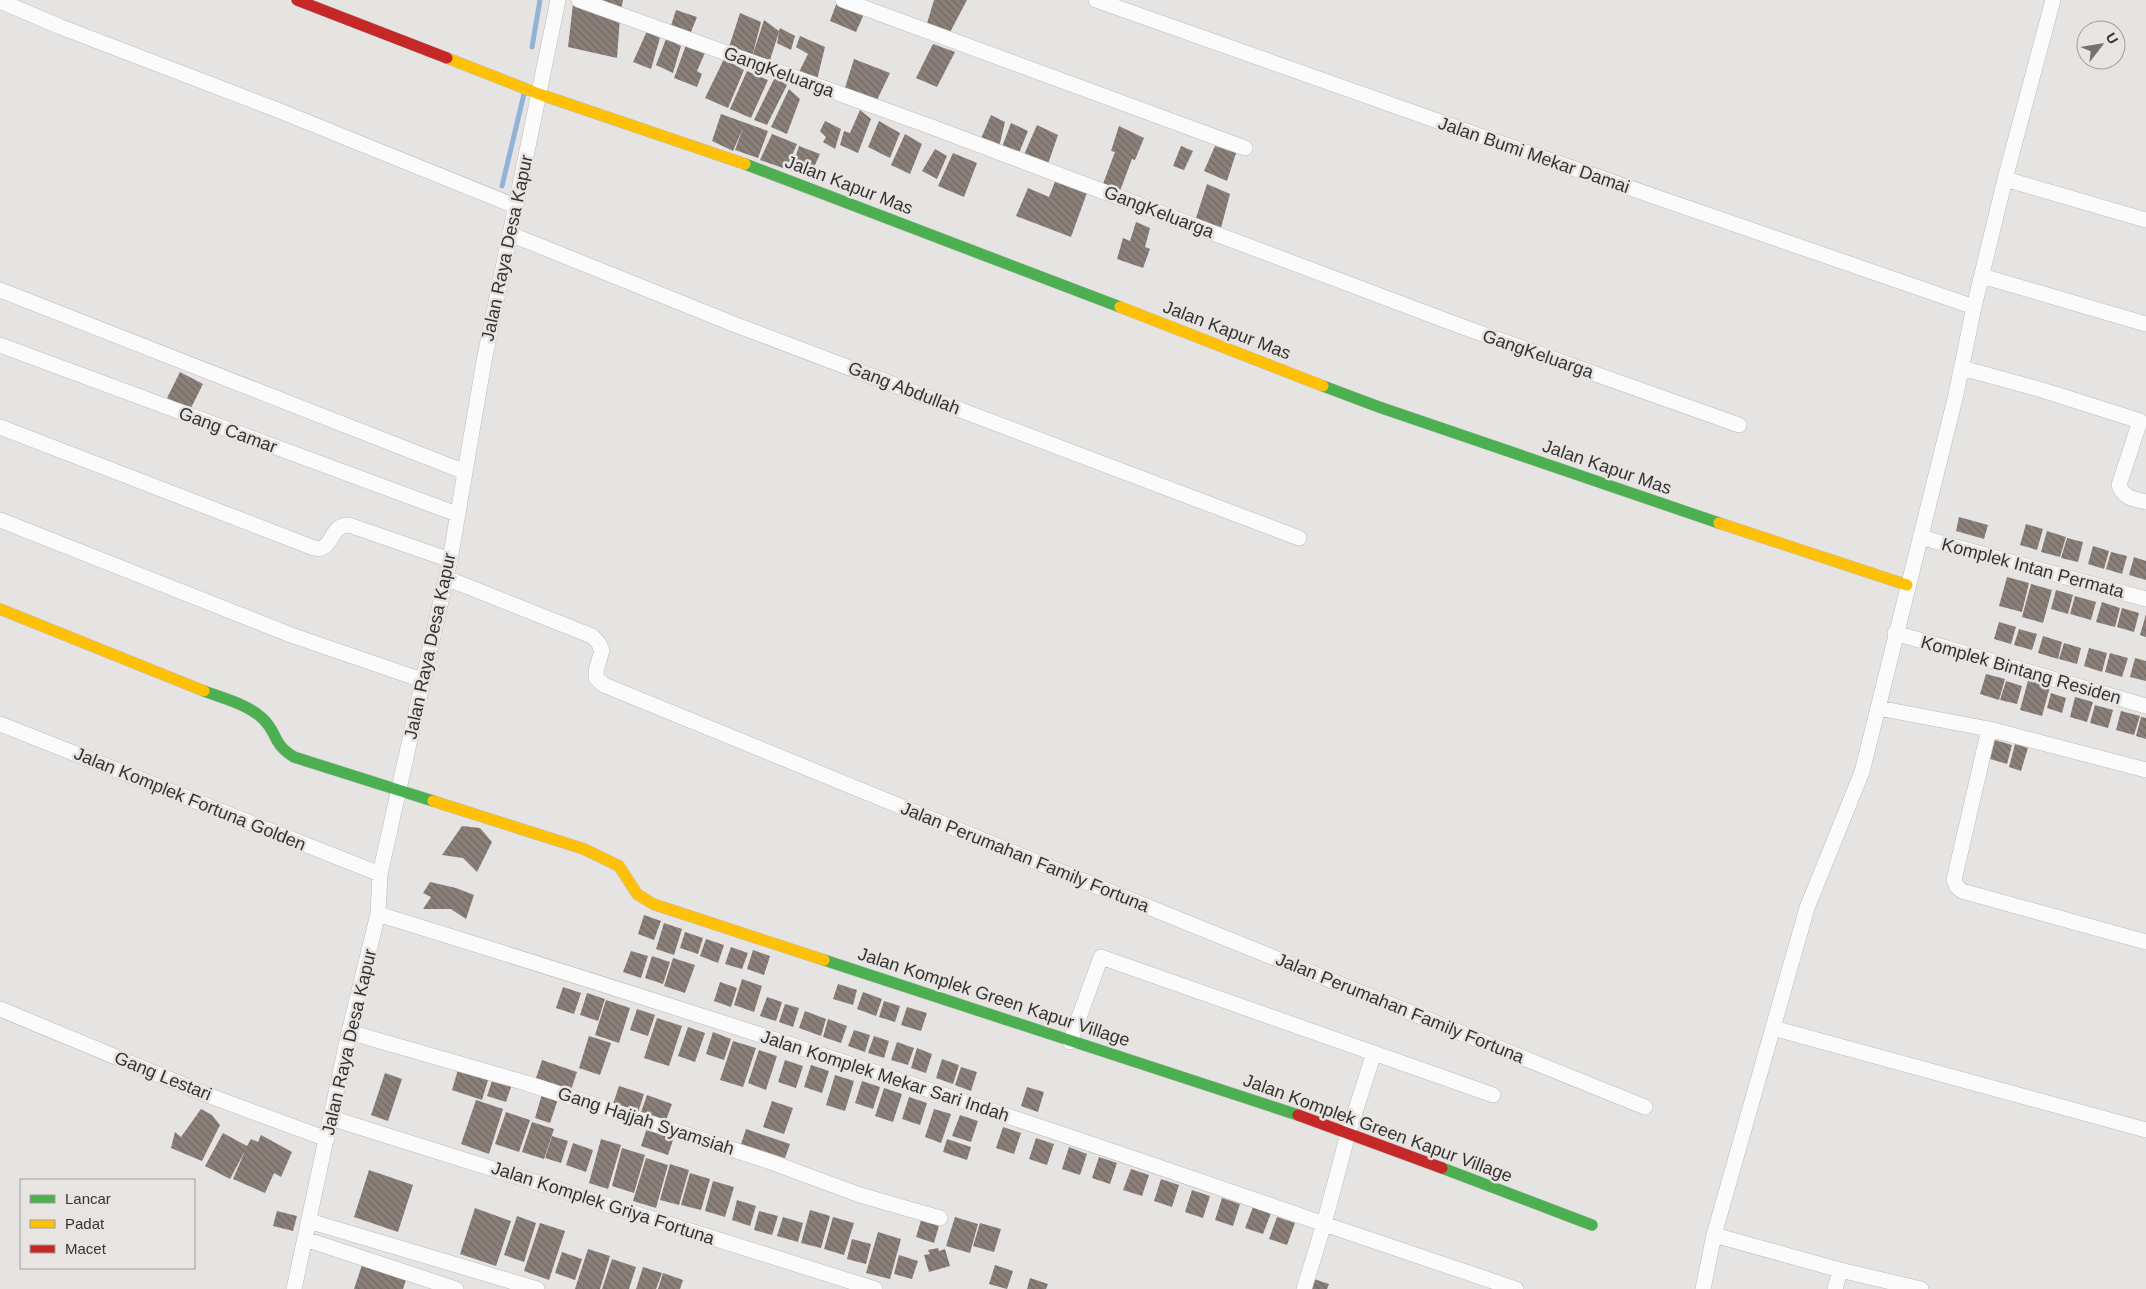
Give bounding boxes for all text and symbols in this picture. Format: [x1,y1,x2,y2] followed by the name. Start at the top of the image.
[2076,20,2126,70] north arrow
[2103,30,2122,47] text: U
[721,43,838,102] street label: GangKeluarga
[1436,113,1632,197] street label: Jalan Bumi Mekar Damai
[782,151,916,219] street label: Jalan Kapur Mas
[477,153,537,343] street label: Jalan Raya Desa Kapur
[1101,182,1218,242] street label: GangKeluarga
[1160,296,1294,364] street label: Jalan Kapur Mas
[1480,326,1597,383] street label: GangKeluarga
[845,358,963,418] street label: Gang Abdullah
[176,403,280,457] street label: Gang Camar
[1540,436,1674,498] street label: Jalan Kapur Mas
[1940,534,2127,602] street label: Komplek Intan Permata
[400,551,460,741] street label: Jalan Raya Desa Kapur
[1919,632,2123,708] street label: Komplek Bintang Residen
[71,743,309,855] street label: Jalan Komplek Fortuna Golden
[898,798,1153,916] street label: Jalan Perumahan Family Fortuna
[855,943,1133,1051] street label: Jalan Komplek Green Kapur Village
[318,947,380,1137] street label: Jalan Raya Desa Kapur
[1273,949,1528,1067] street label: Jalan Perumahan Family Fortuna
[758,1026,1012,1126] street label: Jalan Komplek Mekar Sari Indah
[111,1047,215,1105] street label: Gang Lestari
[1241,1070,1515,1186] street label: Jalan Komplek Green Kapur Village
[555,1083,737,1159] street label: Gang Hajjah Syamsiah
[489,1157,718,1249] street label: Jalan Komplek Griya Fortuna
[20,1179,195,1269] legend
[65,1190,111,1207] text: Lancar
[65,1215,105,1232] text: Padat
[65,1240,107,1257] text: Macet

